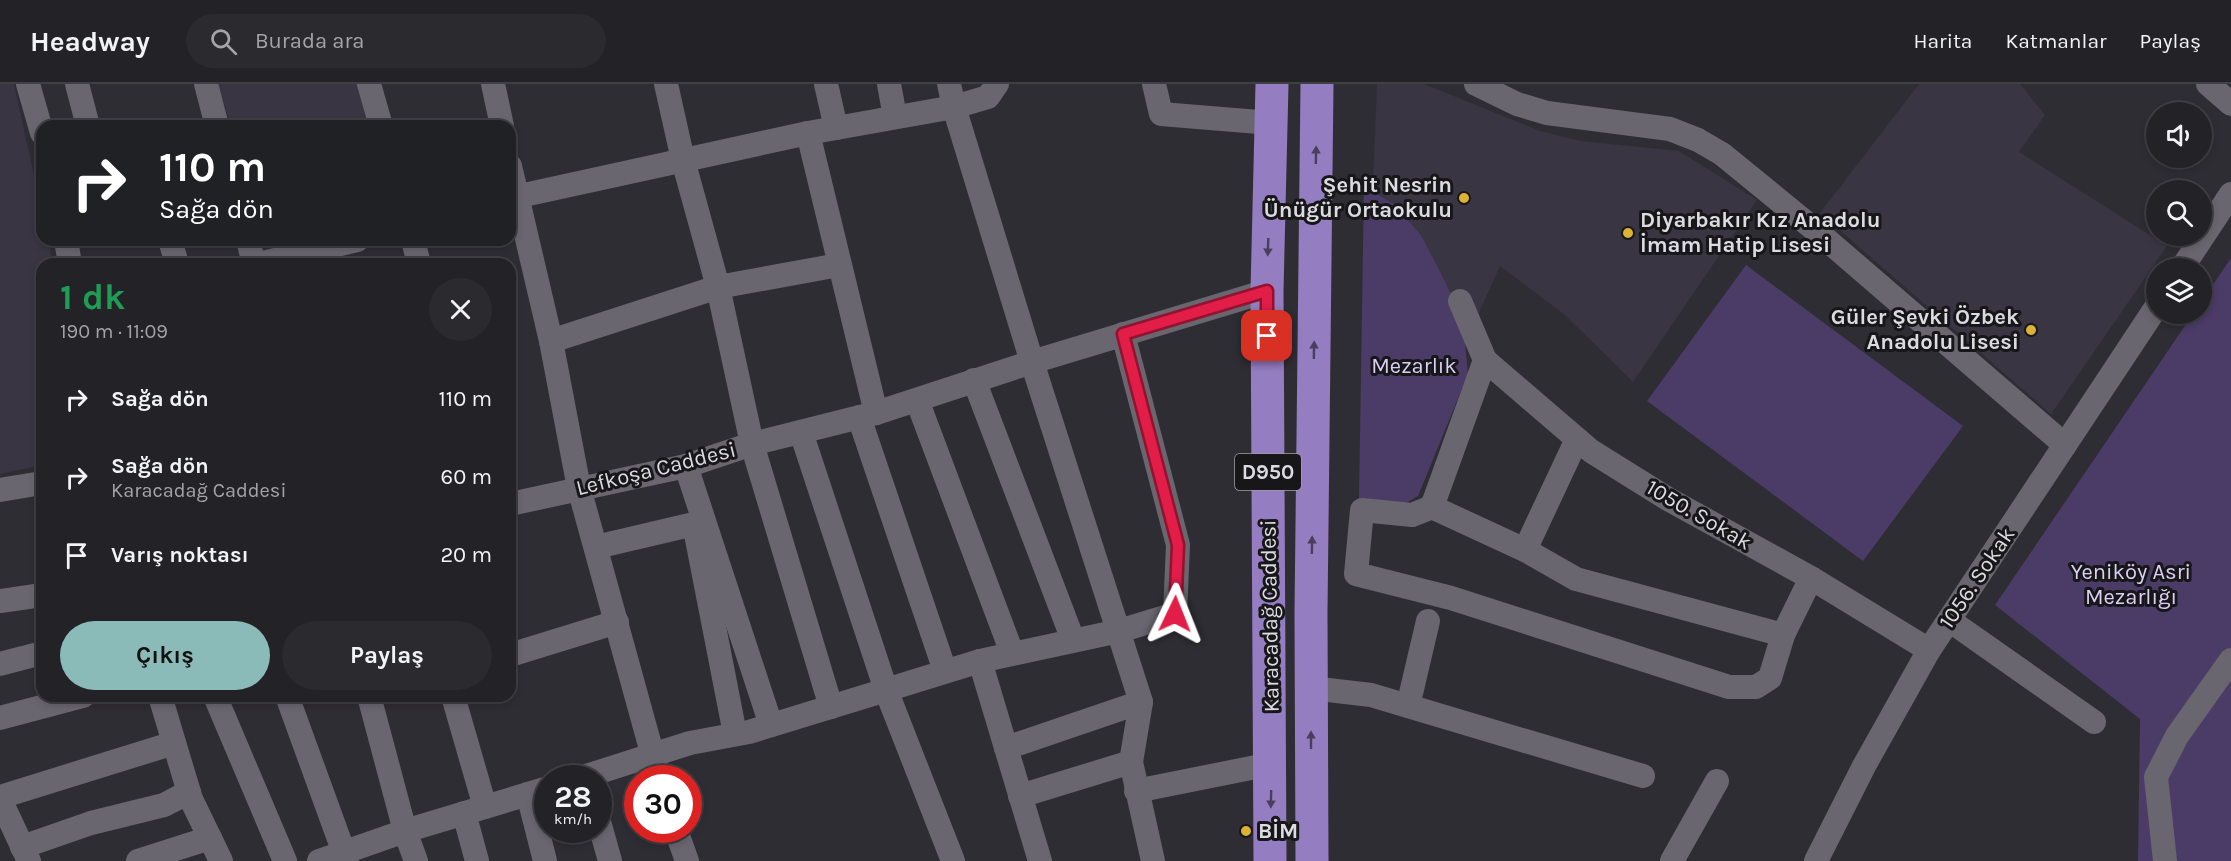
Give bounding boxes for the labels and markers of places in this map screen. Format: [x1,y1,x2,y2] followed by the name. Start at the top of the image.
[1264,172,1452,223] place label: Şehit Nesrin Ünügür Ortaokulu
[1457,191,1471,205] marker: Şehit Nesrin Ünügür Ortaokulu
[1640,207,1881,258] place label: Diyarbakır Kız Anadolu İmam Hatip Lisesi
[1621,226,1635,240] marker: Diyarbakır Kız Anadolu İmam Hatip Lisesi
[1831,304,2019,355] place label: Güler Şevki Özbek Anadolu Lisesi
[1241,310,1292,361] pin
[2024,323,2038,337] marker: Güler Şevki Özbek Anadolu Lisesi
[1258,818,1298,844] place label: BİM
[1239,824,1253,838] marker: BİM

